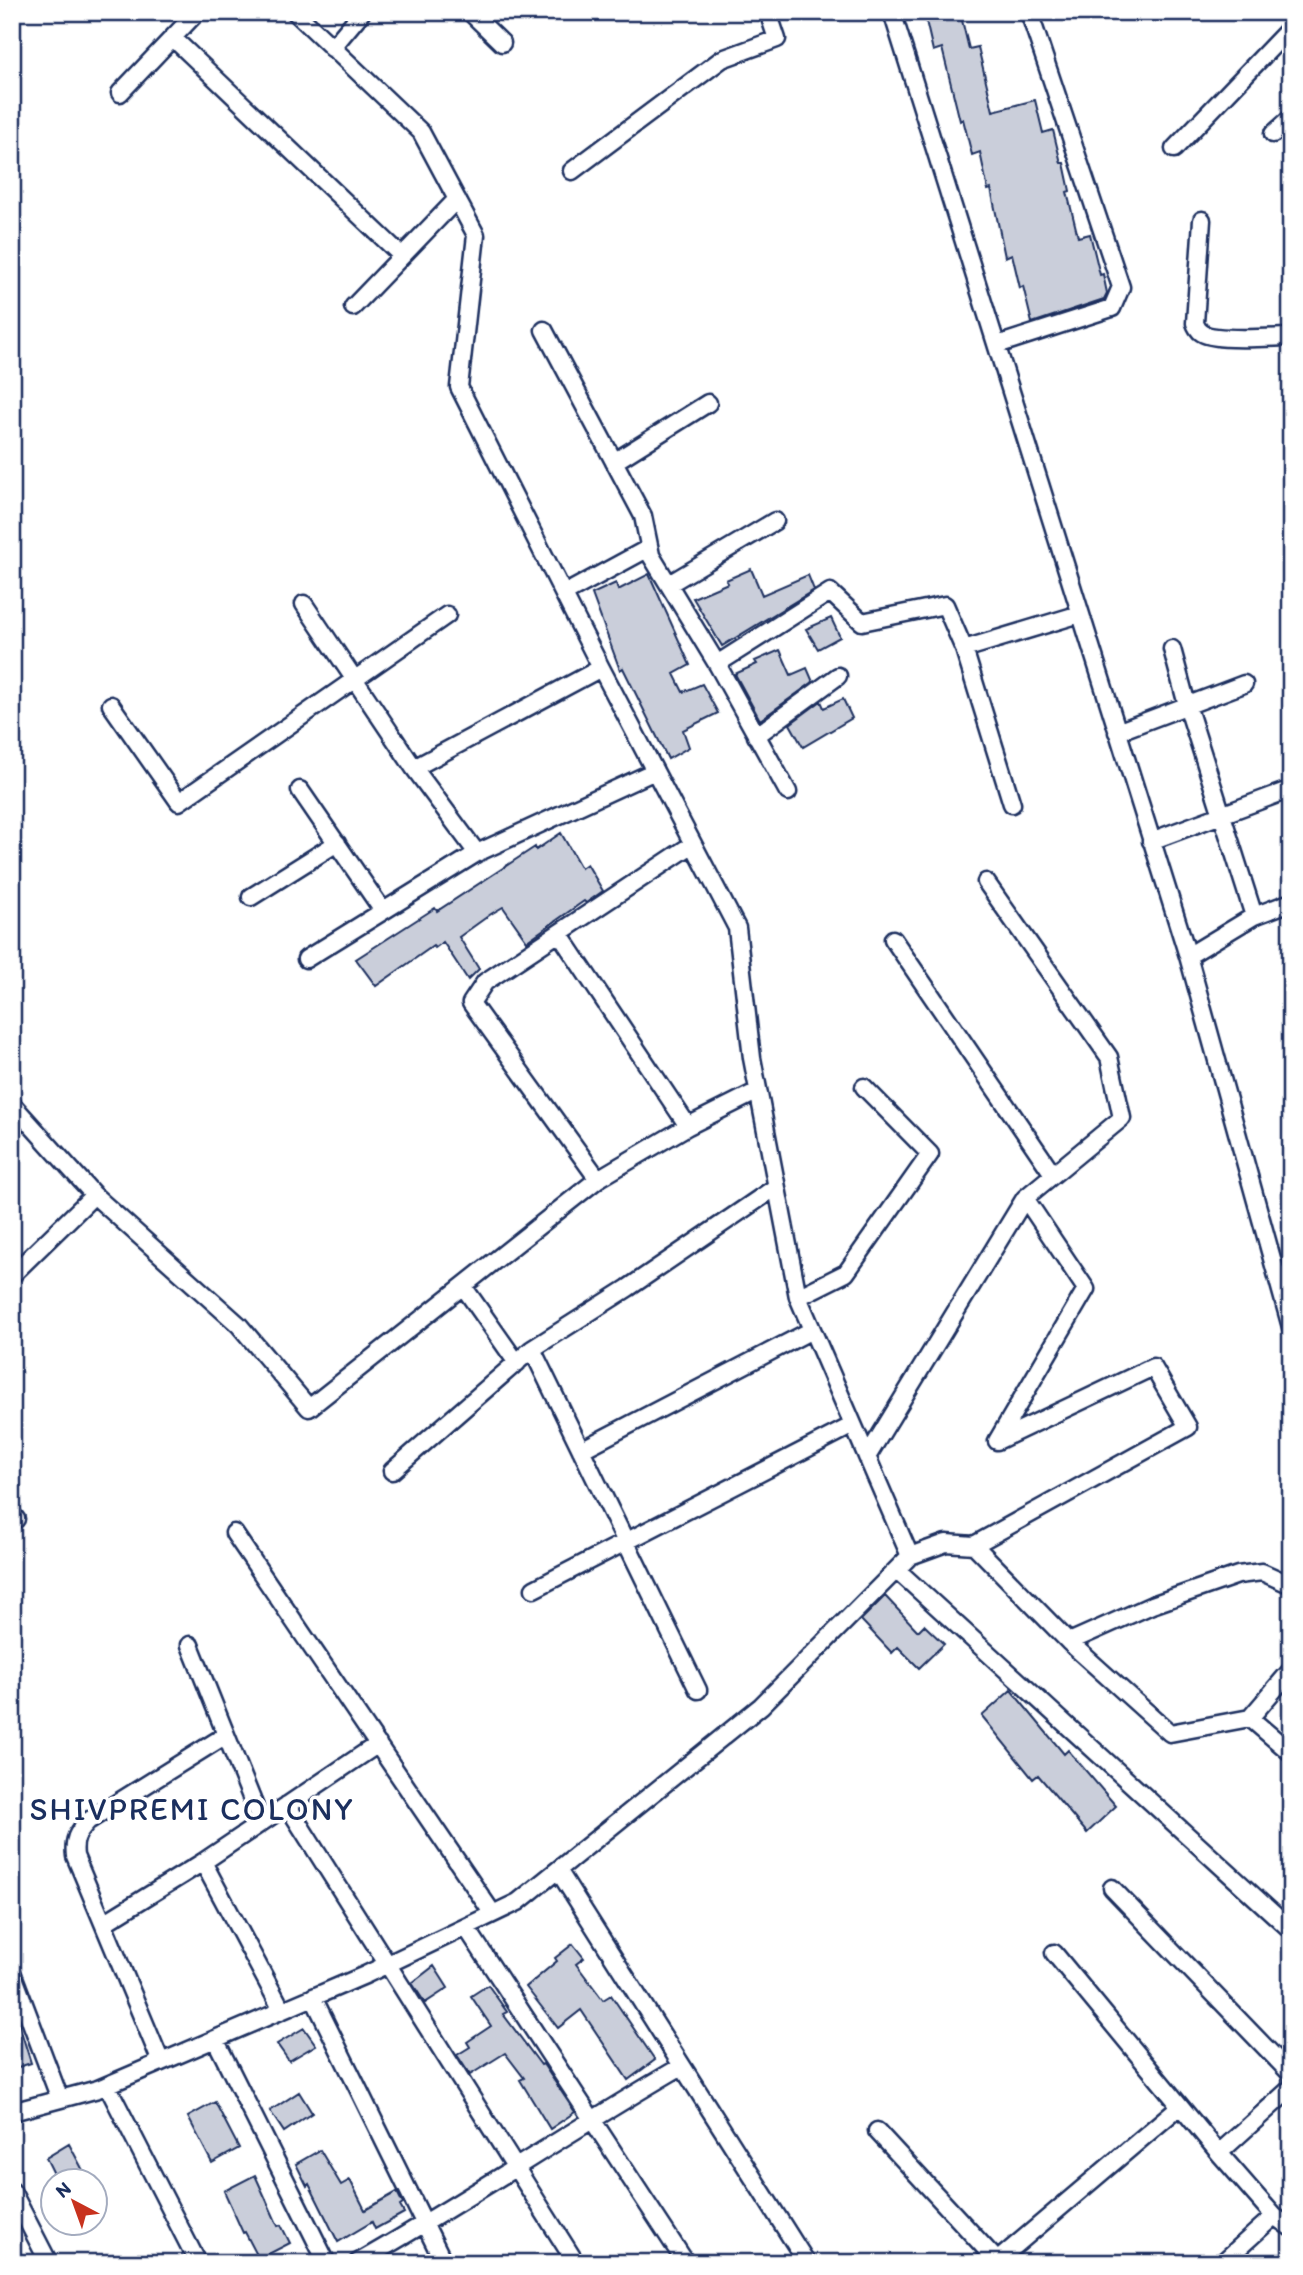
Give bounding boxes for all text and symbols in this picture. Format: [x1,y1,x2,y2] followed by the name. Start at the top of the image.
[30,1790,354,1828] district label: SHIVPREMI COLONY
[38,2166,108,2236] north arrow
[51,2177,76,2202] text: N

